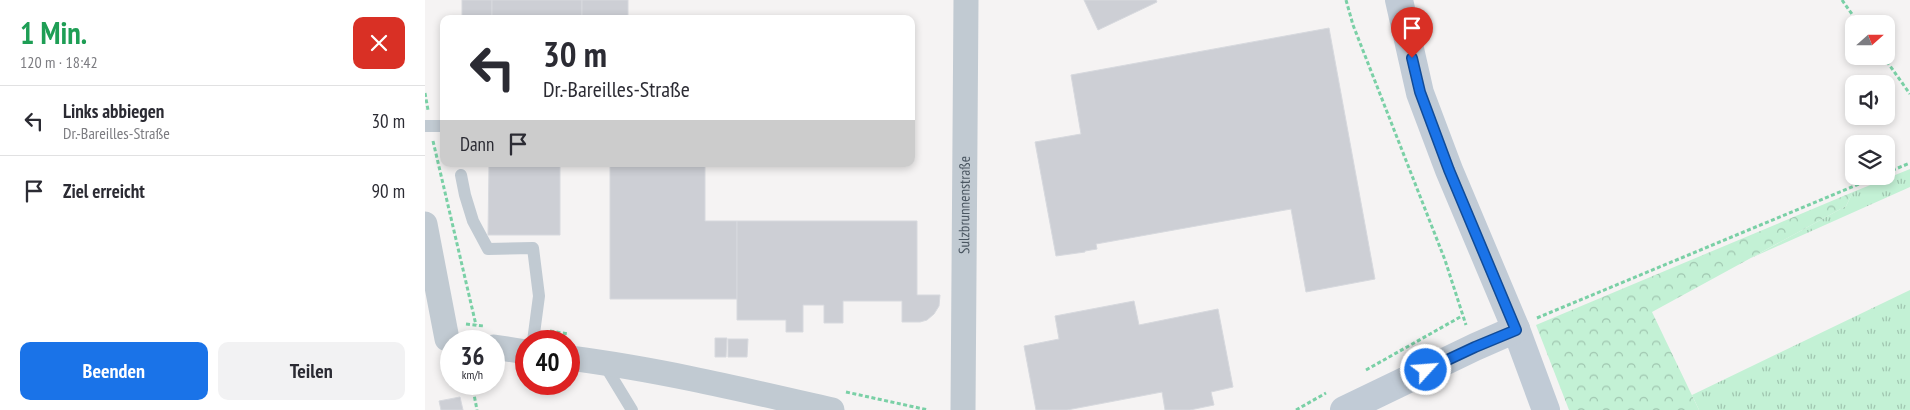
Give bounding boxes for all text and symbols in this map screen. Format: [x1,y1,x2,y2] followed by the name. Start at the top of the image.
[1391,7,1433,58] pin
[20,13,87,52] text: 1 Min.
[1398,14,1426,42] icon: arrive
[1845,15,1895,65] north arrow
[1845,15,1895,185] map controls
[353,17,405,69] button: close
[543,31,607,77] text: 30 m
[460,35,525,100] icon: left
[20,52,98,72] text: 120 m · 18:42
[543,75,690,103] text: Dr.-Bareilles-Straße
[1845,75,1895,125] button: sound
[63,99,164,123] text: Links abbiegen
[20,107,48,135] icon: left
[372,109,405,133] text: 30 m
[63,123,170,143] text: Dr.-Bareilles-Straße
[504,130,532,158] icon: arrive
[460,132,494,156] text: Dann
[1845,135,1895,185] button: layers
[954,156,974,254] street label: Sulzbrunnenstraße
[20,177,48,205] icon: arrive
[63,179,145,203] text: Ziel erreicht
[372,179,405,203] text: 90 m
[515,330,580,395] speed limit sign: 40
[461,340,484,372] text: 36
[20,342,208,400] button: Beenden
[218,342,405,400] button: Teilen
[1399,343,1451,395] position arrow
[462,367,483,382] text: km/h

